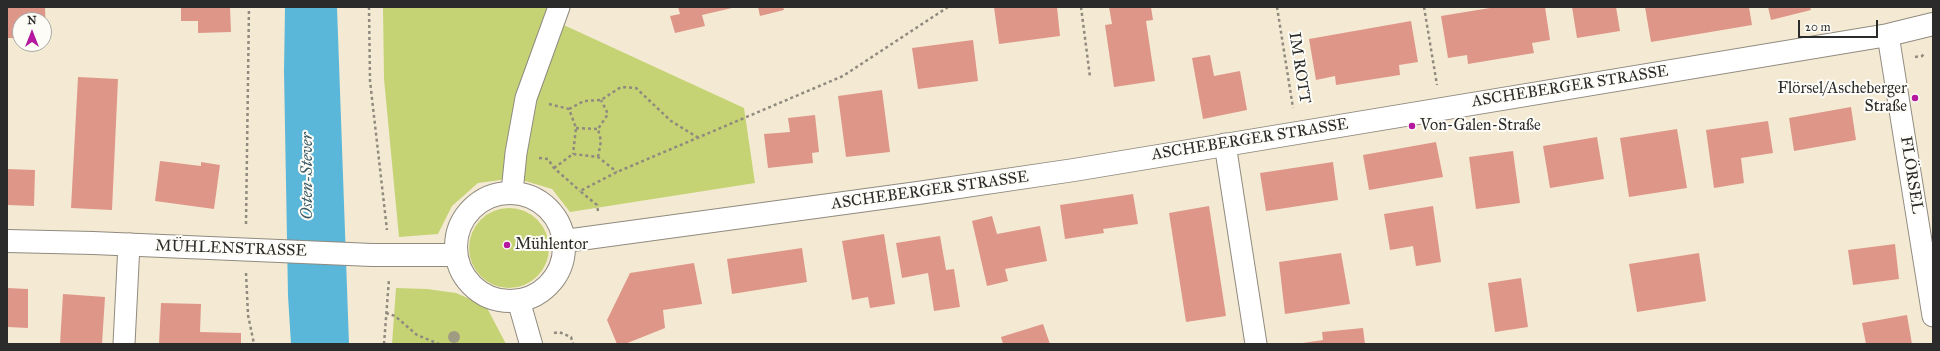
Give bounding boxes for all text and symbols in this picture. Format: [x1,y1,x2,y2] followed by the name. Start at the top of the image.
[12,12,52,52] north arrow
[1800,12,1880,38] scale bar
[27,14,37,27] text: N
[1805,20,1831,34] text: 20 m
[1284,31,1314,105] street label: IM ROTT
[1470,62,1670,112] street label: ASCHEBERGER STRASSE
[1778,79,1907,117] place label: Flörsel/Ascheberger Straße
[1910,93,1920,103] marker: Flörsel/Ascheberger Straße
[1150,115,1350,165] street label: ASCHEBERGER STRASSE
[1420,116,1541,136] place label: Von-Galen-Straße
[1407,121,1417,131] marker: Von-Galen-Straße
[298,133,318,219] water label: Osten-Stever
[1895,135,1927,215] street label: FLÖRSEL
[830,168,1030,214] street label: ASCHEBERGER STRASSE
[515,235,588,255] place label: Mühlentor
[155,237,307,261] street label: MÜHLENSTRASSE
[502,240,512,250] marker: Mühlentor

